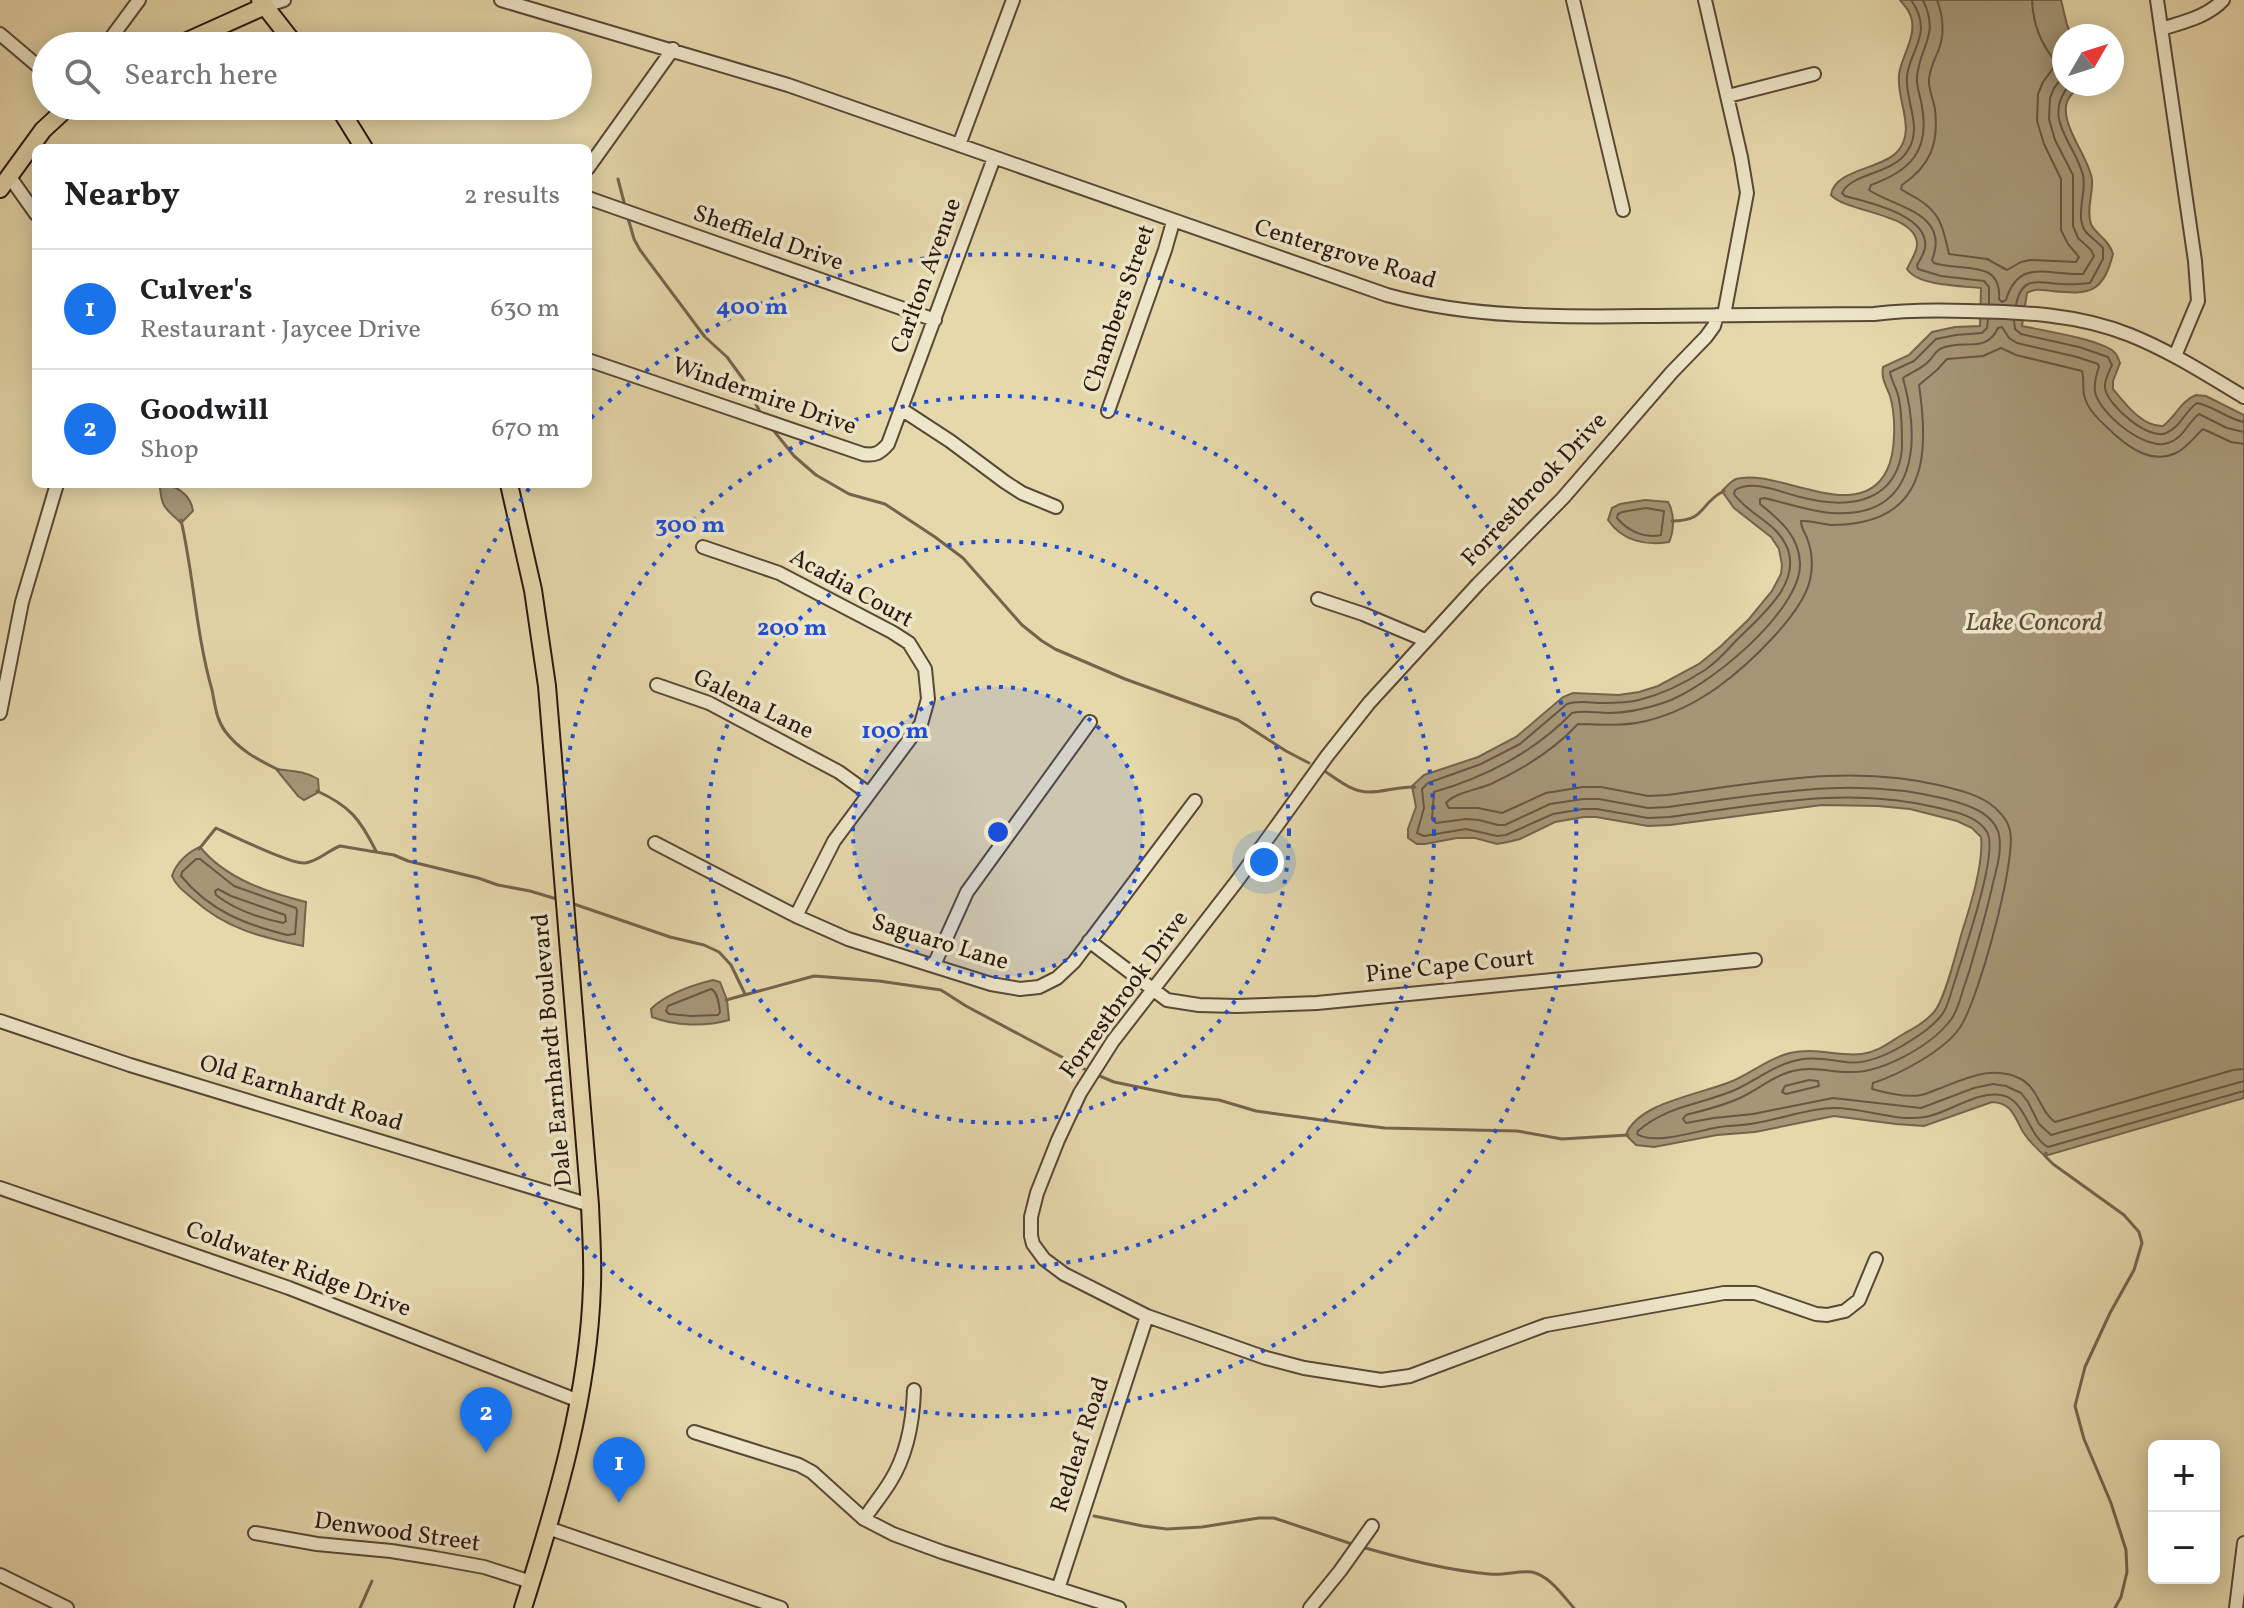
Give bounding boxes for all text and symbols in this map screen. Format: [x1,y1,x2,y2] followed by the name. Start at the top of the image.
[2052,24,2124,96] north arrow
[32,32,592,120] search box
[60,54,104,98] icon: search
[124,55,278,97] text: Search here
[64,173,180,220] text: Nearby
[464,178,560,214] text: 2 results
[883,193,971,359] street label: Carlton Avenue
[688,197,848,281] street label: Sheffield Drive
[1250,211,1440,299] street label: Centergrove Road
[1075,220,1165,398] street label: Chambers Street
[140,270,253,312] text: Culver's
[85,291,95,327] text: 1
[491,291,560,327] text: 630 m
[716,291,788,325] text: 400 m
[140,312,421,348] text: Restaurant · Jaycee Drive
[667,349,861,445] street label: Windermire Drive
[140,390,269,432] text: Goodwill
[1454,405,1616,575] street label: Forrestbrook Drive
[83,411,97,447] text: 2
[491,411,560,447] text: 670 m
[140,432,199,468] text: Shop
[655,509,725,543] text: 300 m
[783,541,919,637] street label: Acadia Court
[1965,605,2103,641] water label: Lake Concord
[757,612,827,646] text: 200 m
[687,661,819,749] street label: Galena Lane
[861,715,929,749] text: 100 m
[984,818,1012,846] centre of rings
[1244,842,1284,882] your location
[1052,904,1198,1086] street label: Forrestbrook Drive
[867,906,1013,980] street label: Saguaro Lane
[524,912,582,1188] street label: Dale Earnhardt Boulevard
[1364,941,1536,993] street label: Pine Cape Court
[195,1047,407,1141] street label: Old Earnhardt Road
[180,1213,416,1327] street label: Coldwater Ridge Drive
[1043,1373,1119,1517] street label: Redleaf Road
[460,1387,512,1453] pin: 2
[593,1437,645,1503] pin: 1
[2148,1440,2220,1584] map controls
[2148,1440,2220,1512] button: +
[312,1505,482,1561] street label: Denwood Street
[2148,1512,2220,1584] button: −

